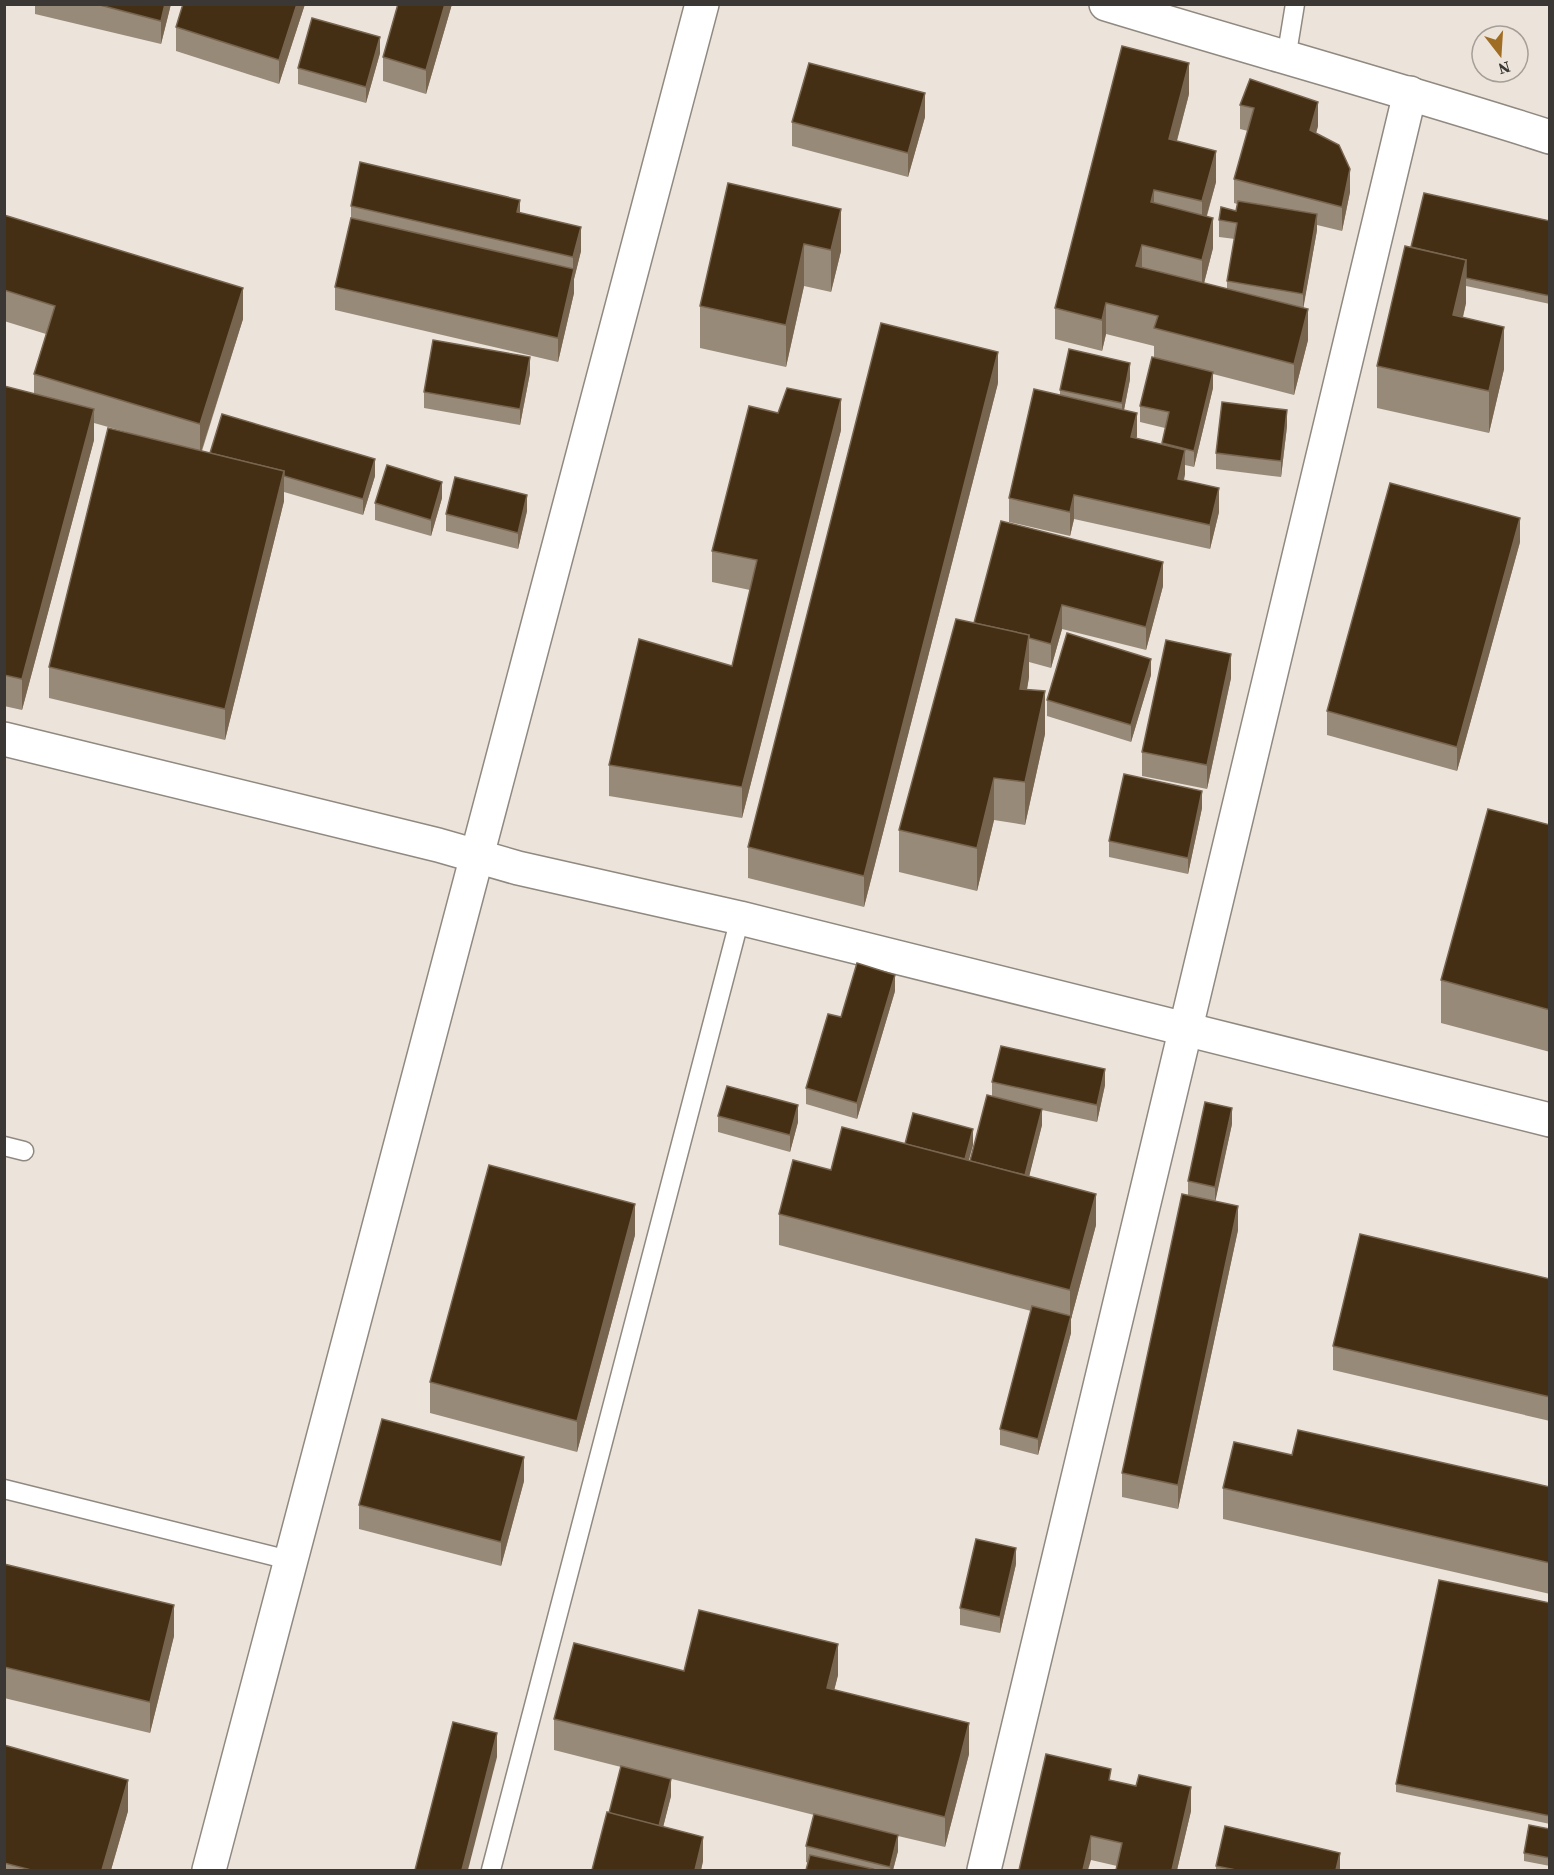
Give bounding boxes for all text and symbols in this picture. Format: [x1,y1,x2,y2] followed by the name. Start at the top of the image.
[1470,24,1530,84] north arrow
[1495,56,1513,81] text: N

